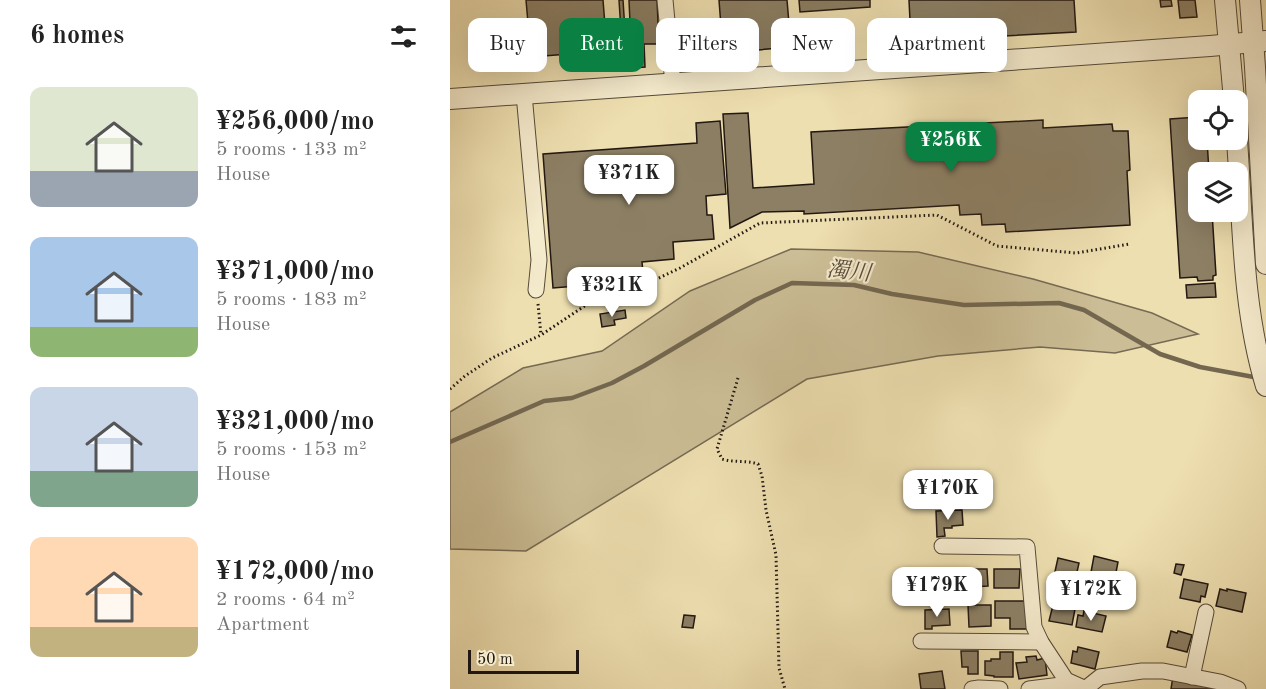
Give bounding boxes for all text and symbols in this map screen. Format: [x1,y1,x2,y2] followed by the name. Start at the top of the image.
[468,18,547,72] chip: Buy
[559,18,644,72] chip: Rent
[656,18,759,72] chip: Filters
[771,18,855,72] chip: New
[867,18,1007,72] chip: Apartment
[387,20,420,53] icon: filters
[30,23,124,49] text: 6 homes
[1188,90,1248,222] map controls
[1188,90,1248,150] button: locate
[216,109,374,135] text: ¥256,000/mo
[78,111,150,183] icon: home
[909,122,993,173] pin: ¥256K
[920,131,982,151] text: ¥256K
[216,140,366,160] text: 5 rooms · 133 m²
[587,155,671,206] pin: ¥371K
[1188,162,1248,222] button: layers
[598,164,660,184] text: ¥371K
[216,165,270,185] text: House
[826,257,874,285] water label: 濁川
[216,259,374,285] text: ¥371,000/mo
[78,261,150,333] icon: home
[570,267,654,318] pin: ¥321K
[581,276,643,296] text: ¥321K
[216,290,366,310] text: 5 rooms · 183 m²
[216,315,270,335] text: House
[216,409,374,435] text: ¥321,000/mo
[78,411,150,483] icon: home
[216,440,366,460] text: 5 rooms · 153 m²
[216,465,270,485] text: House
[906,470,990,521] pin: ¥170K
[917,479,979,499] text: ¥170K
[216,559,374,585] text: ¥172,000/mo
[78,561,150,633] icon: home
[895,567,979,618] pin: ¥179K
[1049,571,1133,622] pin: ¥172K
[906,576,968,596] text: ¥179K
[1060,580,1122,600] text: ¥172K
[216,590,355,610] text: 2 rooms · 64 m²
[216,615,310,635] text: Apartment
[468,647,579,674] scale bar
[477,652,513,668] text: 50 m

